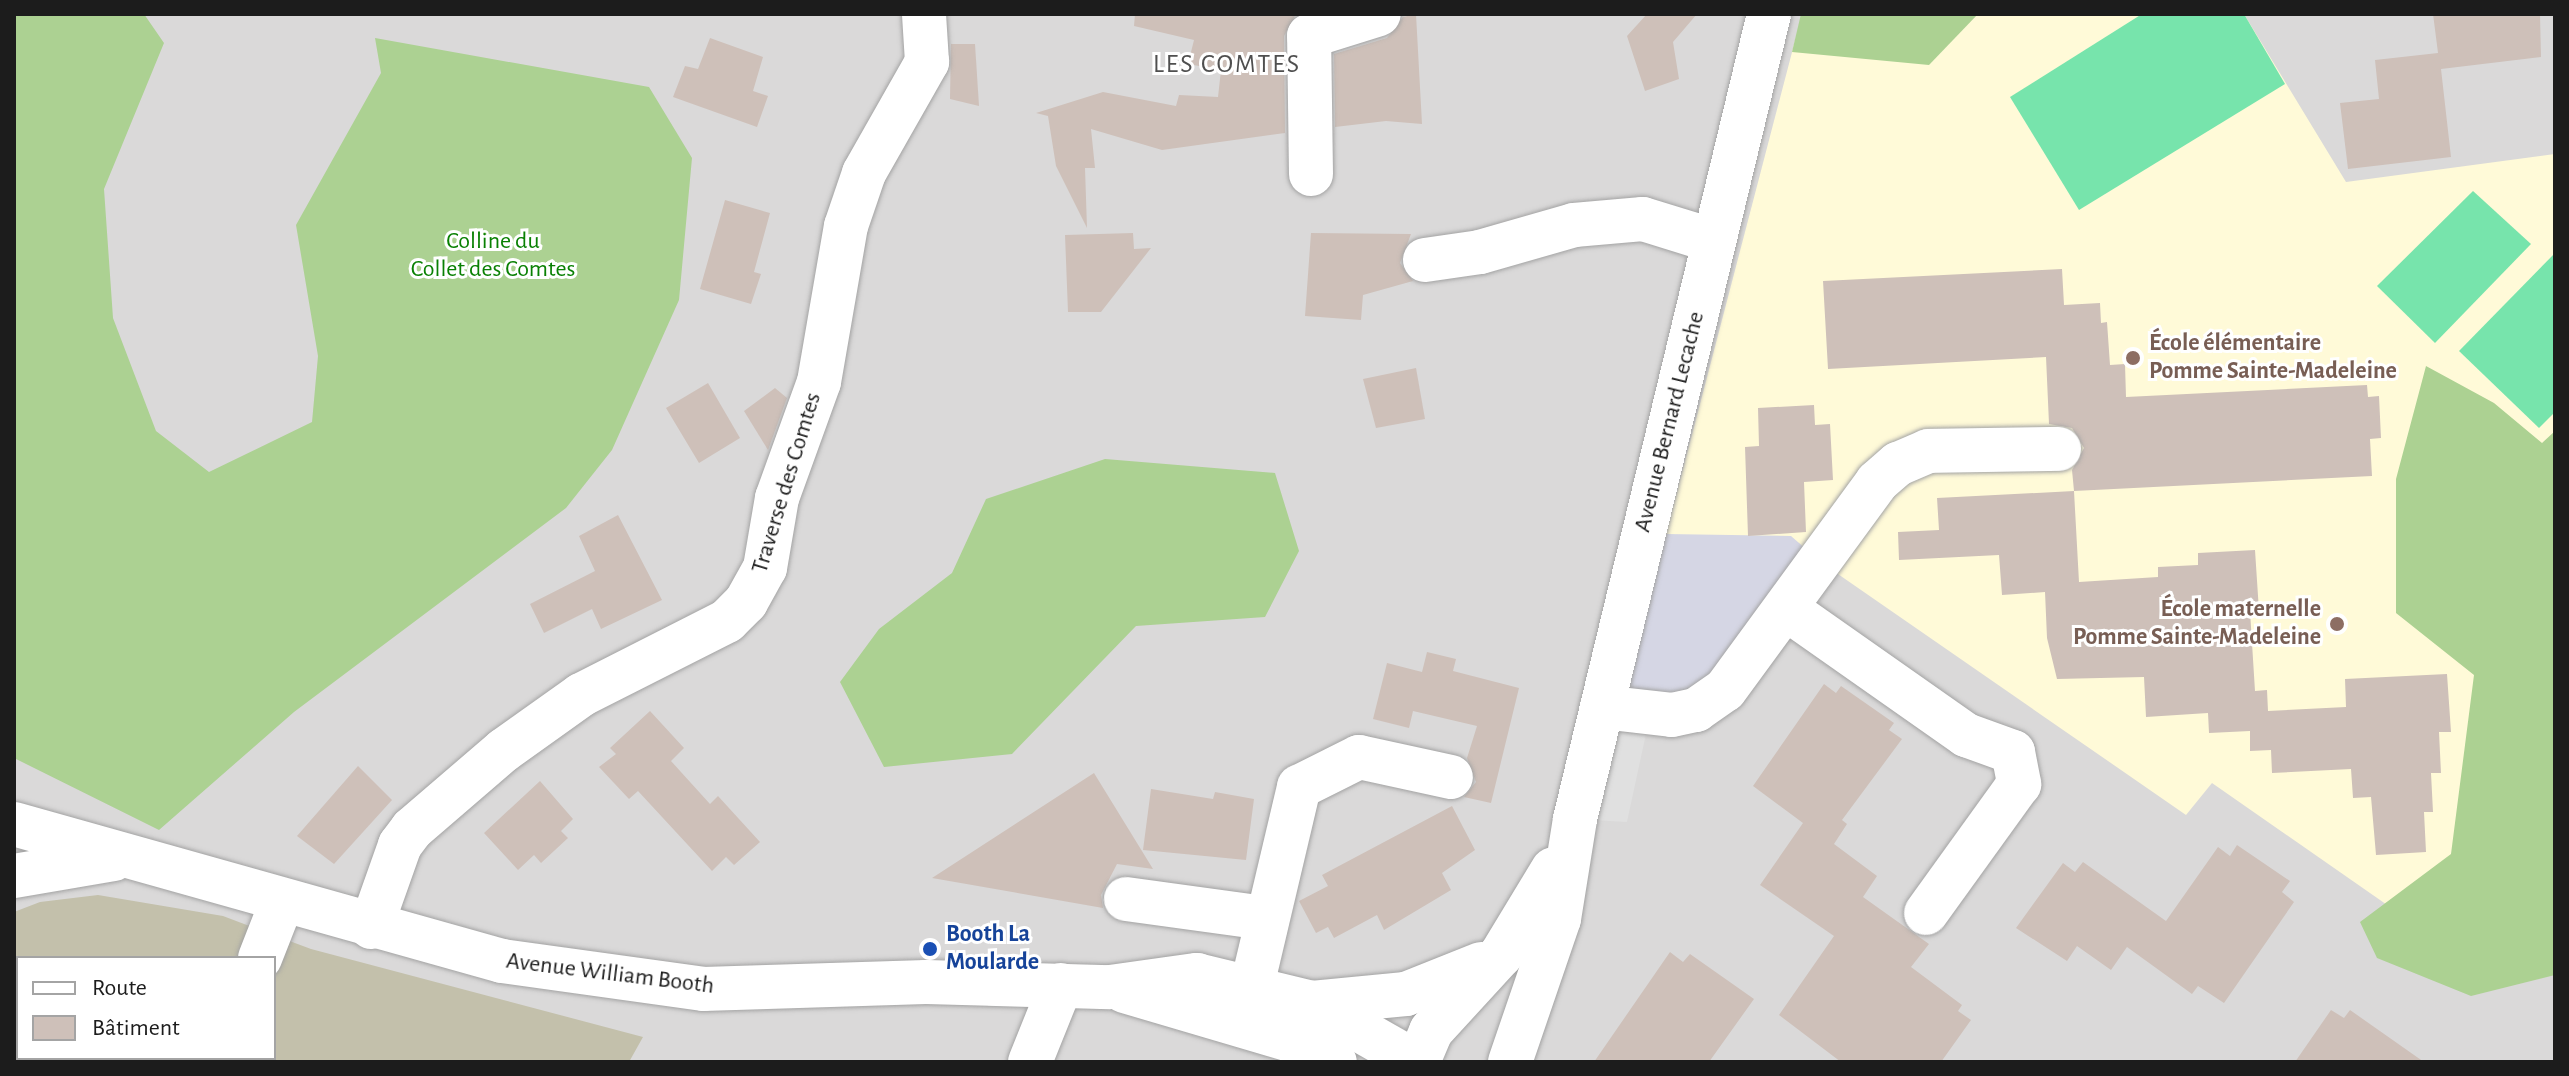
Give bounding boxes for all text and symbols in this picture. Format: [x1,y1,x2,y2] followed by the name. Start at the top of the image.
[1153,49,1301,81] district label: LES COMTES
[411,228,575,284] park label: Colline du Collet des Comtes
[1629,309,1711,535] street label: Avenue Bernard Lecache
[2149,330,2397,386] place label: École élémentaire Pomme Sainte-Madeleine
[2124,349,2142,367] marker: École élémentaire Pomme Sainte-Madeleine
[746,389,828,577] street label: Traverse des Comtes
[2073,596,2321,652] place label: École maternelle Pomme Sainte-Madeleine
[2328,615,2346,633] marker: École maternelle Pomme Sainte-Madeleine
[946,921,1039,977] place label: Booth La Moularde
[921,940,939,958] marker: Booth La Moularde
[504,947,716,1001] street label: Avenue William Booth
[16,956,276,1060] legend
[92,976,147,1000] text: Route
[92,1016,180,1040] text: Bâtiment

